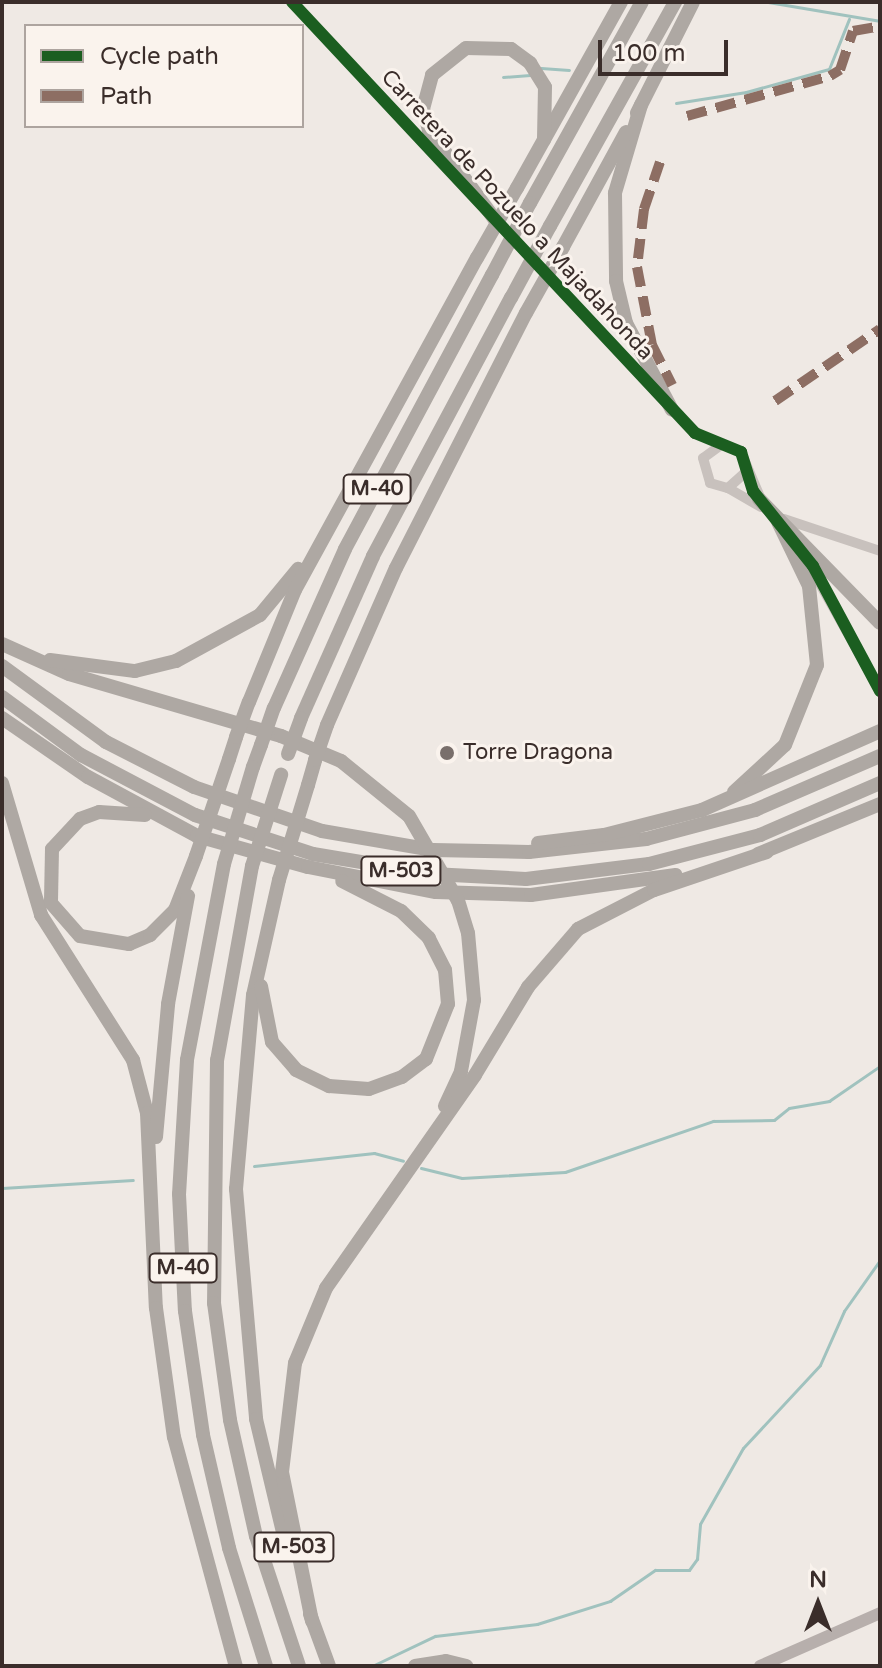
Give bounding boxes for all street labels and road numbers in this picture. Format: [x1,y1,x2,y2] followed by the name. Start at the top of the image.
[375,64,659,366] street label: Carretera de Pozuelo a Majadahonda
[341,473,413,505] road number: M-40
[359,855,443,887] road number: M-503
[147,1252,219,1284] road number: M-40
[252,1531,336,1563] road number: M-503

